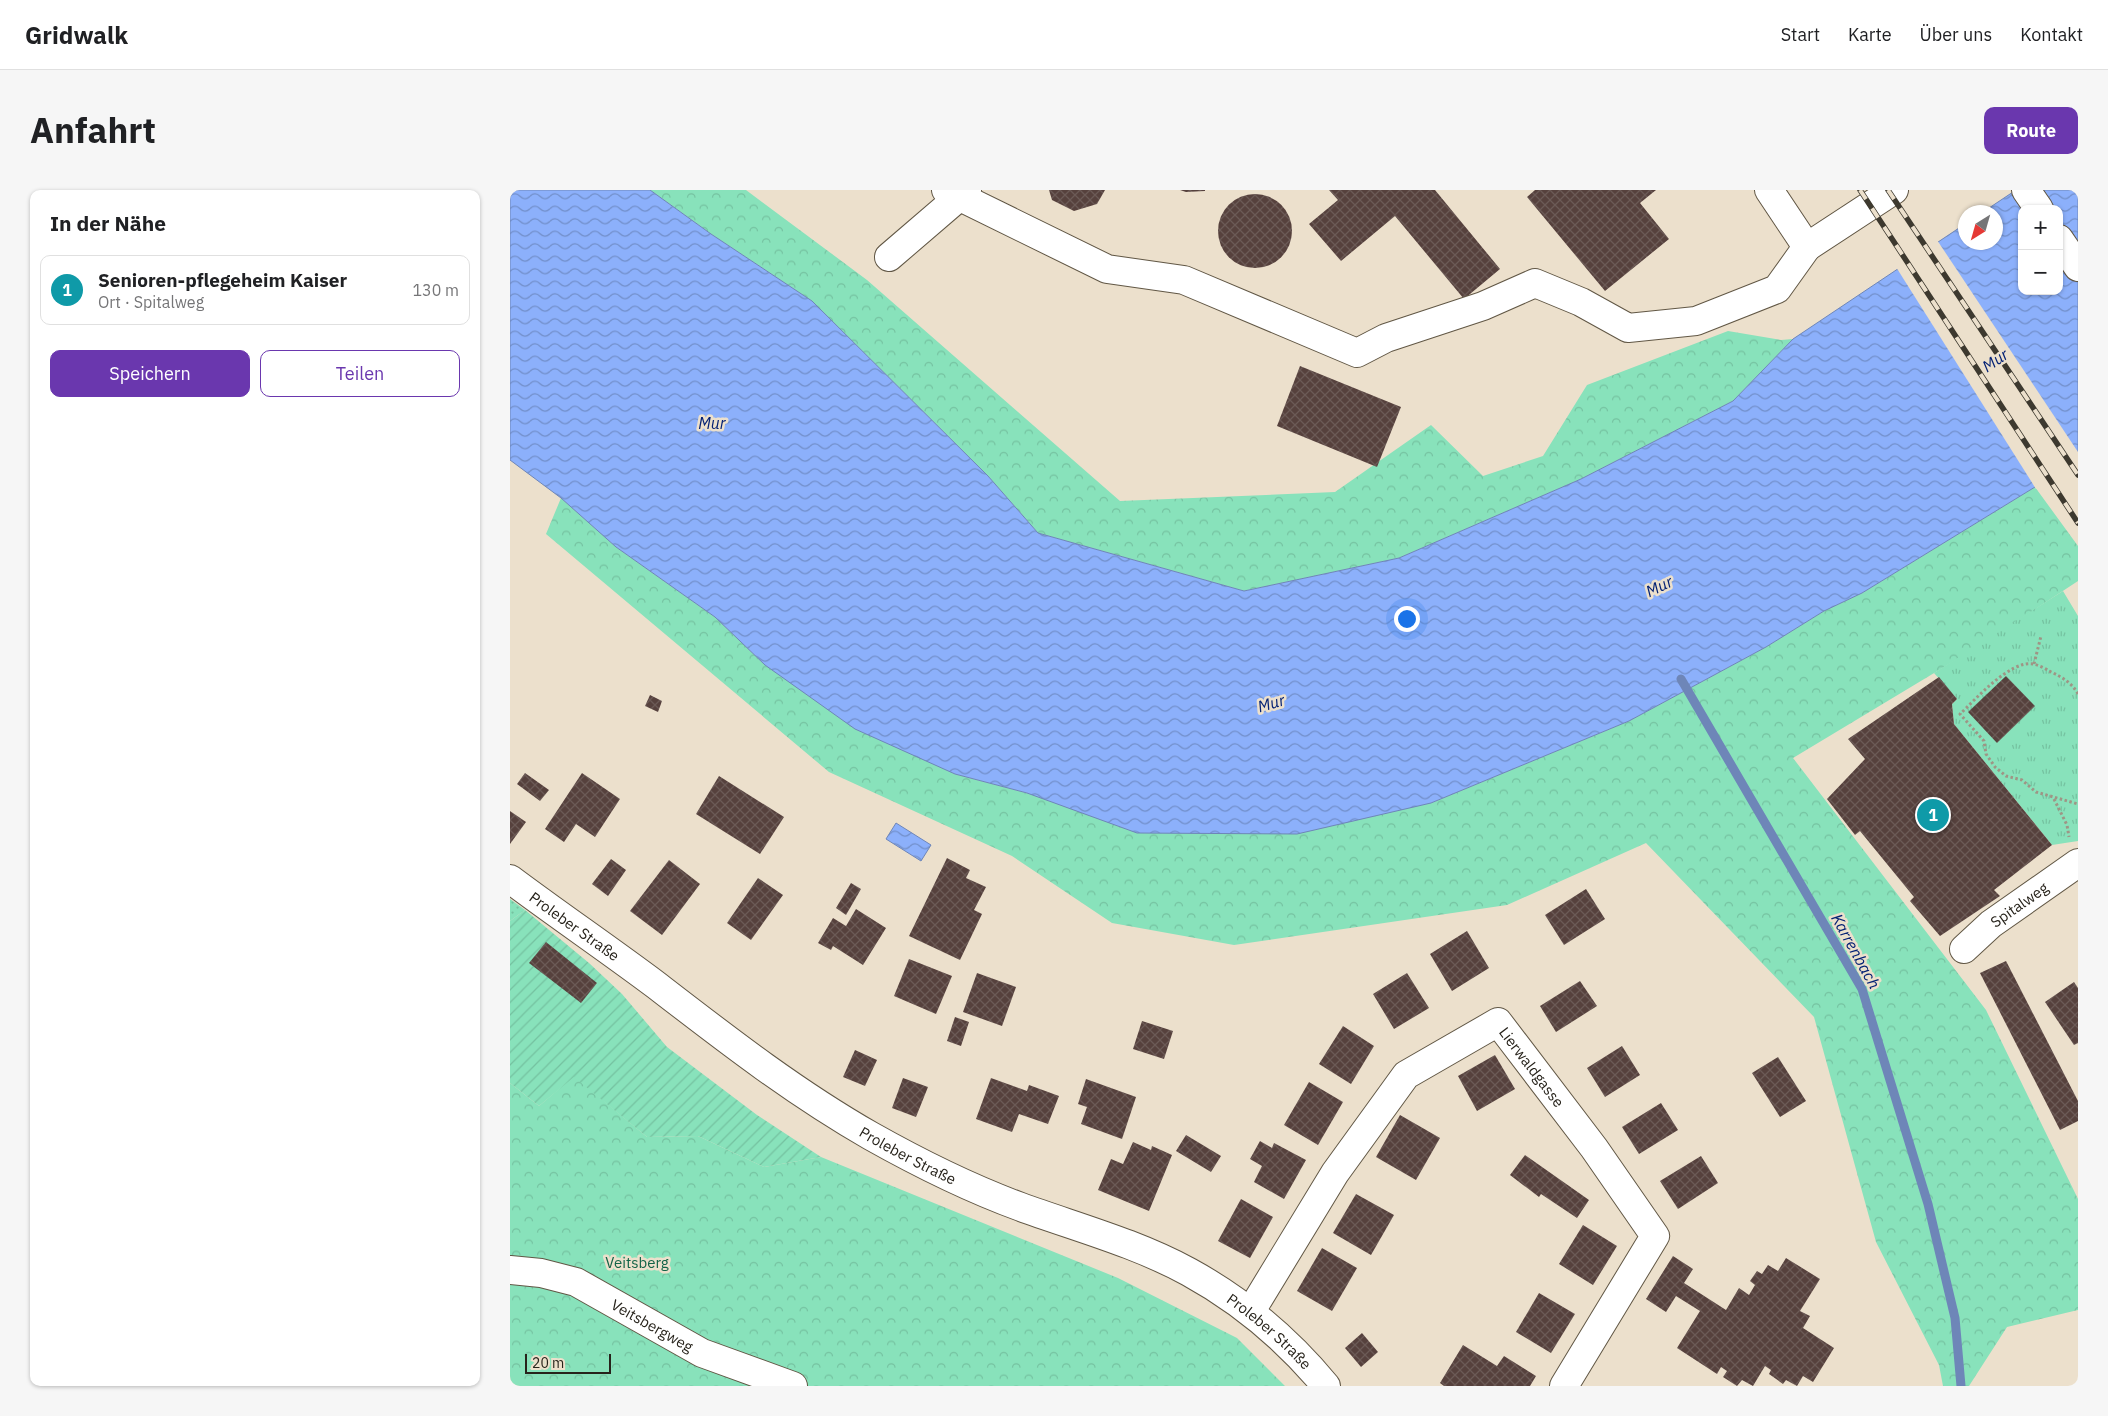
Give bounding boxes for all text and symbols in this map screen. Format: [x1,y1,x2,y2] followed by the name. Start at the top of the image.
[25,19,128,51] text: Gridwalk
[1781,23,1820,46] text: Start
[1848,23,1892,46] text: Karte
[1920,23,1992,46] text: Über uns
[2020,23,2083,46] text: Kontakt
[30,107,156,153] text: Anfahrt
[1984,107,2078,154] button: Route
[1958,205,2003,250] north arrow
[2018,205,2063,295] map controls
[2018,205,2063,250] button: +
[50,209,166,237] text: In der Nähe
[2018,250,2063,295] button: −
[98,268,347,292] text: Senioren-pflegeheim Kaiser
[62,280,72,300] text: 1
[412,280,459,300] text: 130 m
[98,292,204,312] text: Ort · Spitalweg
[1978,343,2013,376] water label: Mur
[50,350,250,397] button: Speichern
[260,350,460,397] button: Teilen
[698,413,727,433] water label: Mur
[1642,571,1677,601] water label: Mur
[1394,606,1420,632] your location
[1255,689,1288,716] water label: Mur
[1917,796,1949,834] pin: 1
[1986,878,2052,931] street label: Spitalweg
[526,887,624,965] street label: Proleber Straße
[1827,910,1885,992] water label: Karrenbach
[1495,1023,1569,1111] street label: Lierwaldgasse
[856,1122,959,1188] street label: Proleber Straße
[605,1253,669,1272] park label: Veitsberg
[1224,1289,1316,1373] street label: Proleber Straße
[608,1294,697,1356] street label: Veitsbergweg
[525,1351,611,1374] scale bar
[532,1354,564,1372] text: 20 m

